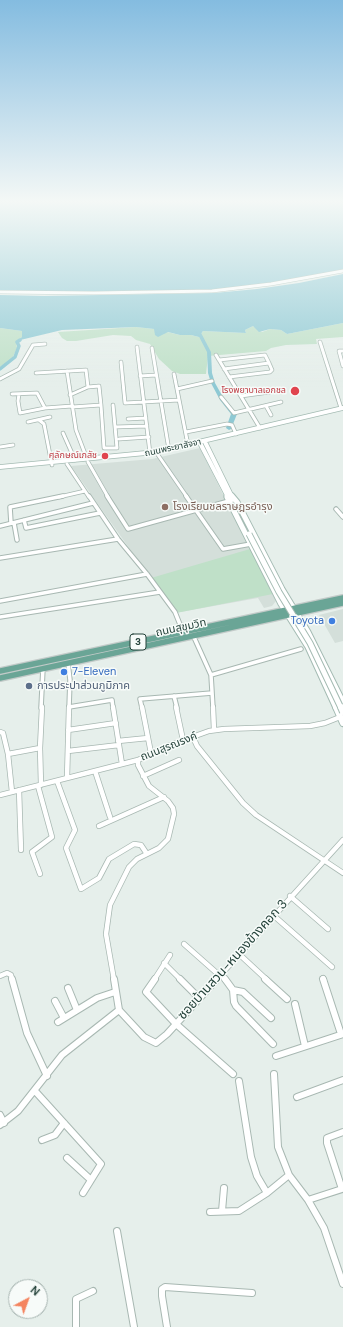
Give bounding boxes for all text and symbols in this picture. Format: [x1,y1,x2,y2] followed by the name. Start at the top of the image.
[289,385,301,397] marker: โรงพยาบาลเอกชล
[221,386,286,396] place label: โรงพยาบาลเอกชล
[144,437,202,459] street label: ถนนพระยาสัจจา
[49,451,97,461] place label: ศุลักษณ์เภสัช
[100,451,110,461] marker: ศุลักษณ์เภสัช
[173,500,273,514] place label: โรงเรียนชลราษฎรอำรุง
[160,502,170,512] marker: โรงเรียนชลราษฎรอำรุง
[291,614,324,628] place label: Toyota
[155,616,207,640] street label: ถนนสุขุมวิท
[327,616,337,626] marker: Toyota
[130,634,146,650] road number: 3
[72,665,116,679] place label: 7-Eleven
[59,667,69,677] marker: 7-Eleven
[37,679,130,693] place label: การประปาส่วนภูมิภาค
[24,681,34,691] marker: การประปาส่วนภูมิภาค
[139,730,199,764] street label: ถนนสุรณรงค์
[175,897,291,1023] street label: ซอยบ้านสวน-หนองข้างคอก 3
[8,1279,48,1319] north arrow
[28,1283,43,1299] text: N

